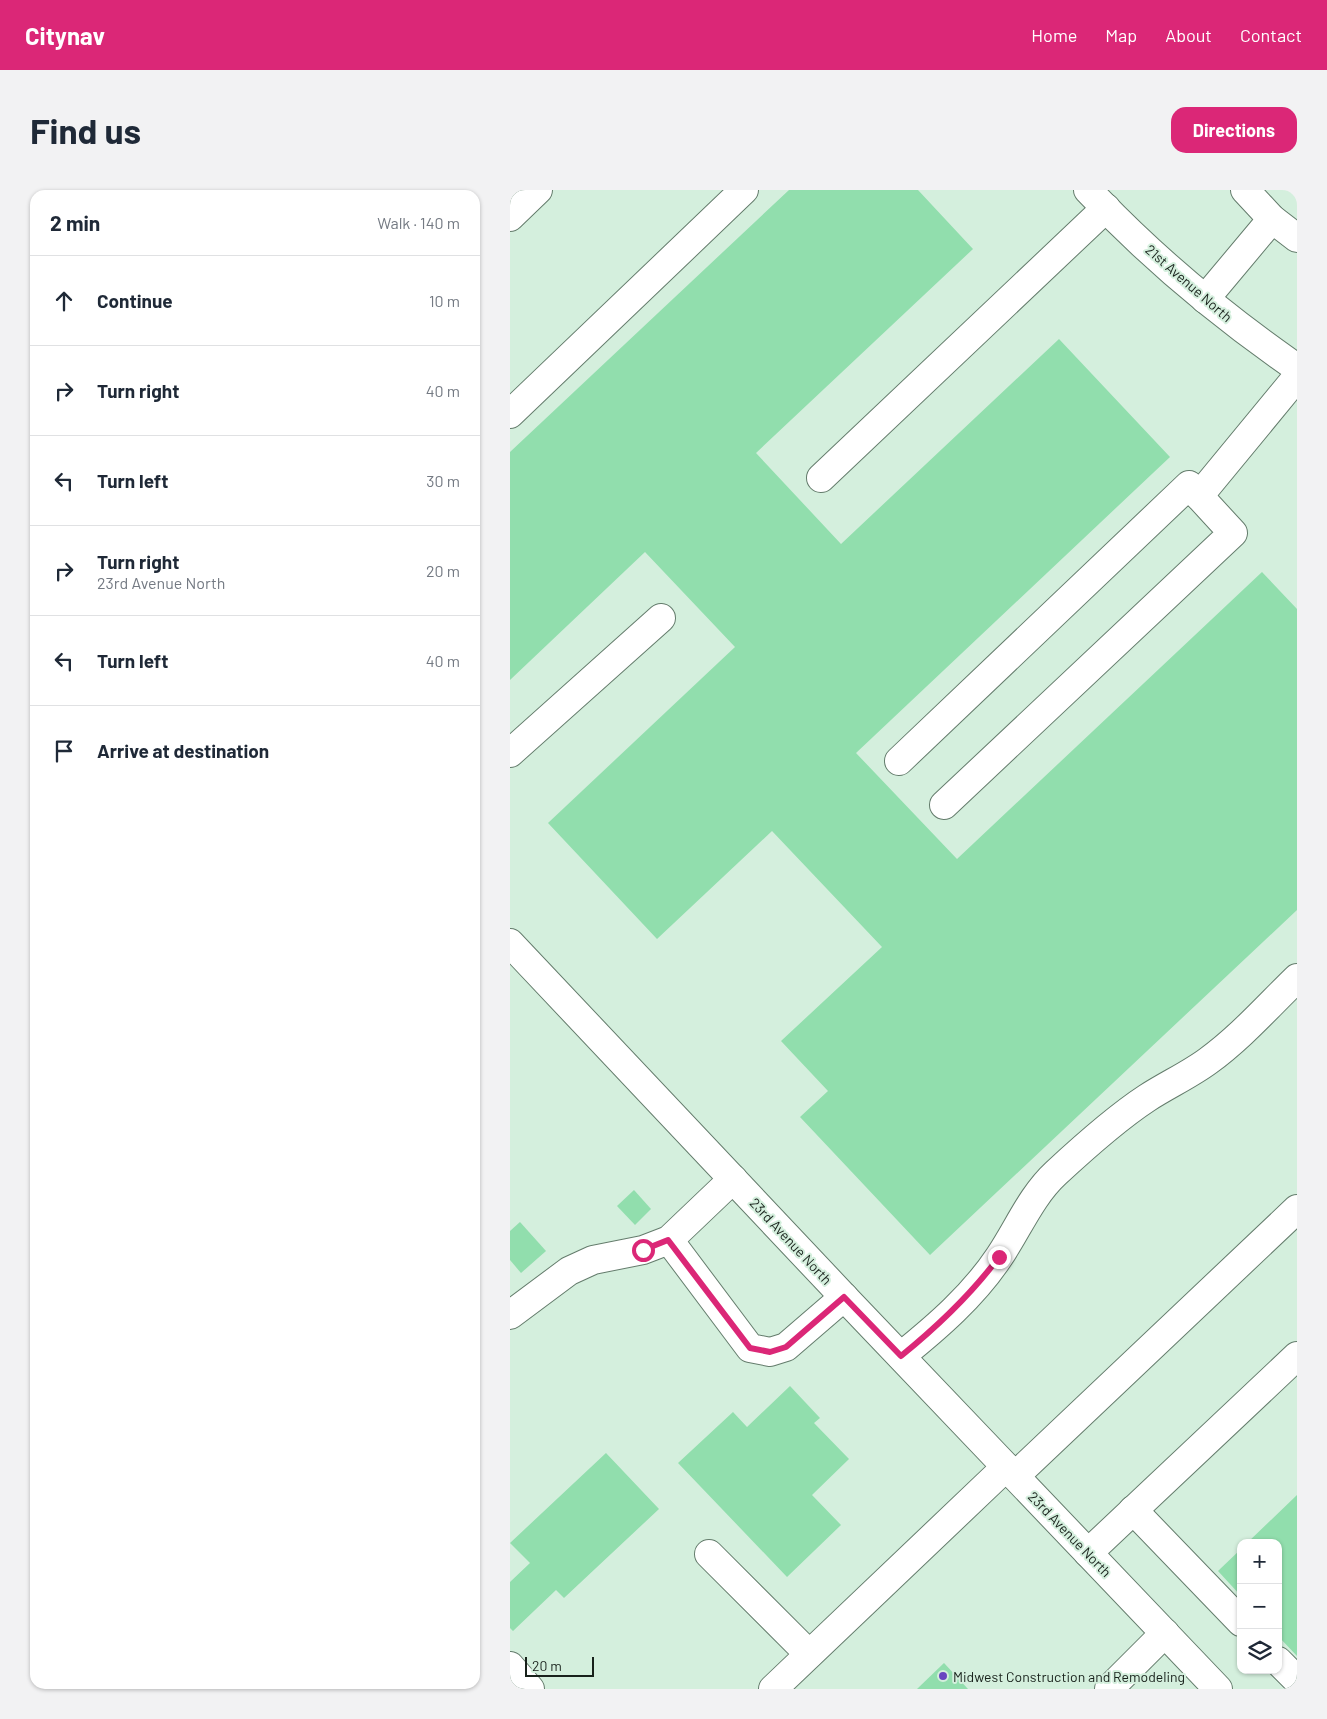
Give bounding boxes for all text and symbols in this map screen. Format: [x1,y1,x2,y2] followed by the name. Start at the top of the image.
[25,21,105,50] text: Citynav
[1031,24,1077,46] text: Home
[1105,24,1137,46] text: Map
[1165,24,1212,46] text: About
[1240,24,1302,46] text: Contact
[1171,107,1297,153] button: Directions
[30,109,141,151] text: Find us
[50,210,100,235] text: 2 min
[377,213,460,232] text: Walk · 140 m
[1142,241,1236,325] street label: 21st Avenue North
[50,287,78,315] icon: ahead
[97,289,173,312] text: Continue
[429,291,460,310] text: 10 m
[50,377,78,405] icon: right
[97,379,179,402] text: Turn right
[426,381,460,400] text: 40 m
[50,467,78,495] icon: left
[97,469,168,492] text: Turn left
[426,471,460,490] text: 30 m
[97,550,179,573] text: Turn right
[50,557,78,585] icon: right
[426,561,460,580] text: 20 m
[97,573,225,592] text: 23rd Avenue North
[50,647,78,675] icon: left
[97,649,168,672] text: Turn left
[426,651,460,670] text: 40 m
[50,737,78,765] icon: arrive
[97,739,269,762] text: Arrive at destination
[746,1194,836,1288] street label: 23rd Avenue North
[632,1239,655,1262] route start
[988,1246,1011,1269] route end
[1025,1488,1115,1580] street label: 23rd Avenue North
[1237,1539,1282,1674] map controls
[1237,1539,1282,1584] button: +
[1237,1584,1282,1629] button: −
[1237,1629,1282,1674] button: layers
[525,1654,594,1677] scale bar
[532,1657,562,1674] text: 20 m
[953,1668,1185,1685] place label: Midwest Construction and Remodeling
[937,1670,949,1682] marker: Midwest Construction and Remodeling

